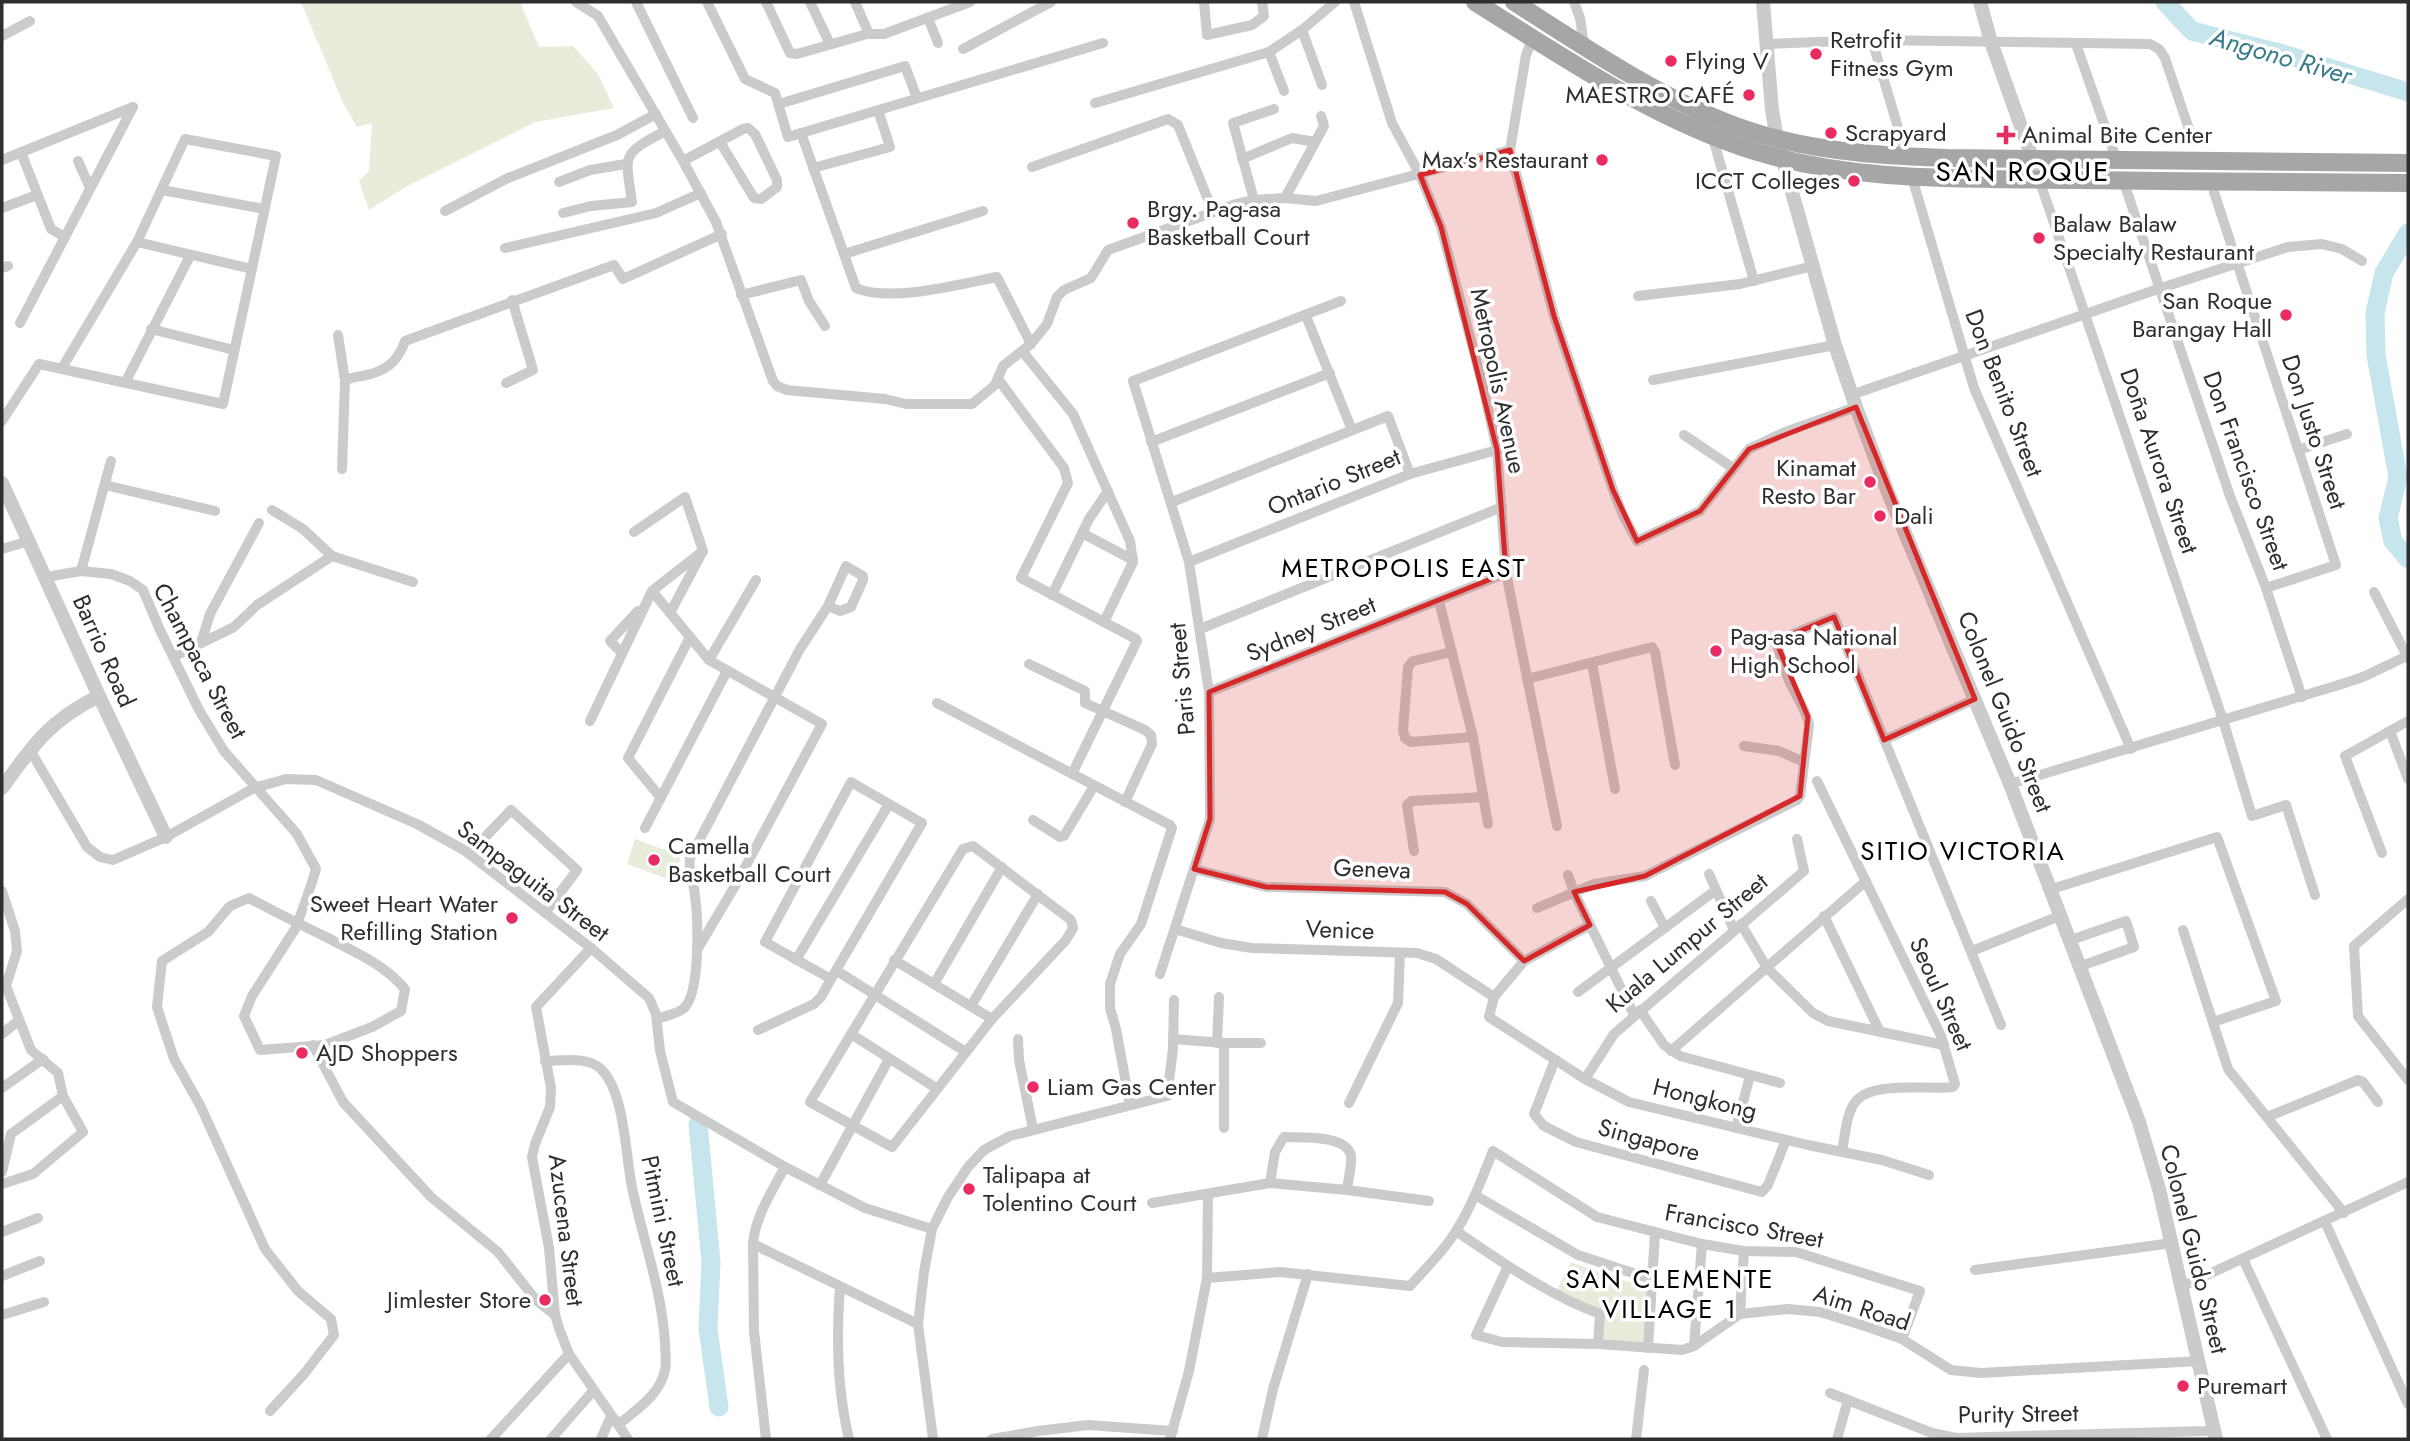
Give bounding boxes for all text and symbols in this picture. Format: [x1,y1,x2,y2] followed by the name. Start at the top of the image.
[2205,17,2358,95] water label: Angono River
[1830,22,1954,85] place label: Retrofit Fitness Gym
[1685,43,1769,78] place label: Flying V
[1808,46,1824,62] marker: Retrofit Fitness Gym
[1663,53,1679,69] marker: Flying V
[1565,77,1735,112] place label: MAESTRO CAFÉ
[1741,87,1757,103] marker: MAESTRO CAFÉ
[1845,115,1947,150] place label: Scrapyard
[2022,117,2213,152] place label: Animal Bite Center
[1823,125,1839,141] marker: Scrapyard
[1996,125,2016,145] marker: Animal Bite Center
[1422,142,1588,177] place label: Max's Restaurant
[1936,151,2110,192] district label: SAN ROQUE
[1594,152,1610,168] marker: Max's Restaurant
[1695,163,1840,198] place label: ICCT Colleges
[1846,173,1862,189] marker: ICCT Colleges
[1147,191,1310,254] place label: Brgy. Pag-asa Basketball Court
[2053,206,2254,269] place label: Balaw Balaw Specialty Restaurant
[1125,215,1141,231] marker: Brgy. Pag-asa Basketball Court
[2031,230,2047,246] marker: Balaw Balaw Specialty Restaurant
[2132,283,2272,346] place label: San Roque Barangay Hall
[1462,285,1535,477] street label: Metropolis Avenue
[1956,304,2053,482] street label: Don Benito Street
[2278,307,2294,323] marker: San Roque Barangay Hall
[2273,350,2356,514] street label: Don Justo Street
[2111,363,2208,558] street label: Doña Aurora Street
[2194,366,2299,575] street label: Don Francisco Street
[1262,439,1406,524] street label: Ontario Street
[1761,450,1857,513] place label: Kinamat Resto Bar
[1862,474,1878,490] marker: Kinamat Resto Bar
[1894,498,1934,533] place label: Dali
[1872,508,1888,524] marker: Dali
[1281,549,1527,587] district label: METROPOLIS EAST
[145,577,256,745] street label: Champaca Street
[1241,587,1381,670] street label: Sydney Street
[64,589,145,713] street label: Barrio Road
[1949,606,2062,818] street label: Colonel Guido Street
[1730,619,1898,682] place label: Pag-asa National High School
[1159,621,1204,737] street label: Paris Street
[1708,643,1724,659] marker: Pag-asa National High School
[450,812,617,950] street label: Sampaguita Street
[668,828,831,891] place label: Camella Basketball Court
[1860,832,2066,870] district label: SITIO VICTORIA
[1333,850,1411,887] street label: Geneva
[646,852,662,868] marker: Camella Basketball Court
[1598,864,1775,1021] street label: Kuala Lumpur Street
[310,886,499,949] place label: Sweet Heart Water Refilling Station
[504,910,520,926] marker: Sweet Heart Water Refilling Station
[1305,911,1375,948] street label: Venice
[1901,931,1982,1056] street label: Seoul Street
[316,1035,458,1070] place label: AJD Shoppers
[294,1045,310,1061] marker: AJD Shoppers
[1047,1069,1217,1104] place label: Liam Gas Center
[1649,1069,1761,1128] street label: Hongkong
[1025,1079,1041,1095] marker: Liam Gas Center
[1594,1109,1704,1170] street label: Singapore
[2152,1141,2237,1357] street label: Colonel Guido Street
[540,1152,593,1308] street label: Azucena Street
[633,1152,695,1290] street label: Pitmini Street
[983,1157,1137,1220] place label: Talipapa at Tolentino Court
[961,1181,977,1197] marker: Talipapa at Tolentino Court
[1662,1194,1826,1257] street label: Francisco Street
[1565,1260,1775,1328] district label: SAN CLEMENTE VILLAGE 1
[1809,1275,1915,1340] street label: Aim Road
[384,1282,531,1317] place label: Jimlester Store
[537,1292,553,1308] marker: Jimlester Store
[2197,1368,2287,1403] place label: Puremart
[2175,1378,2191,1394] marker: Puremart
[1957,1395,2079,1432] street label: Purity Street

